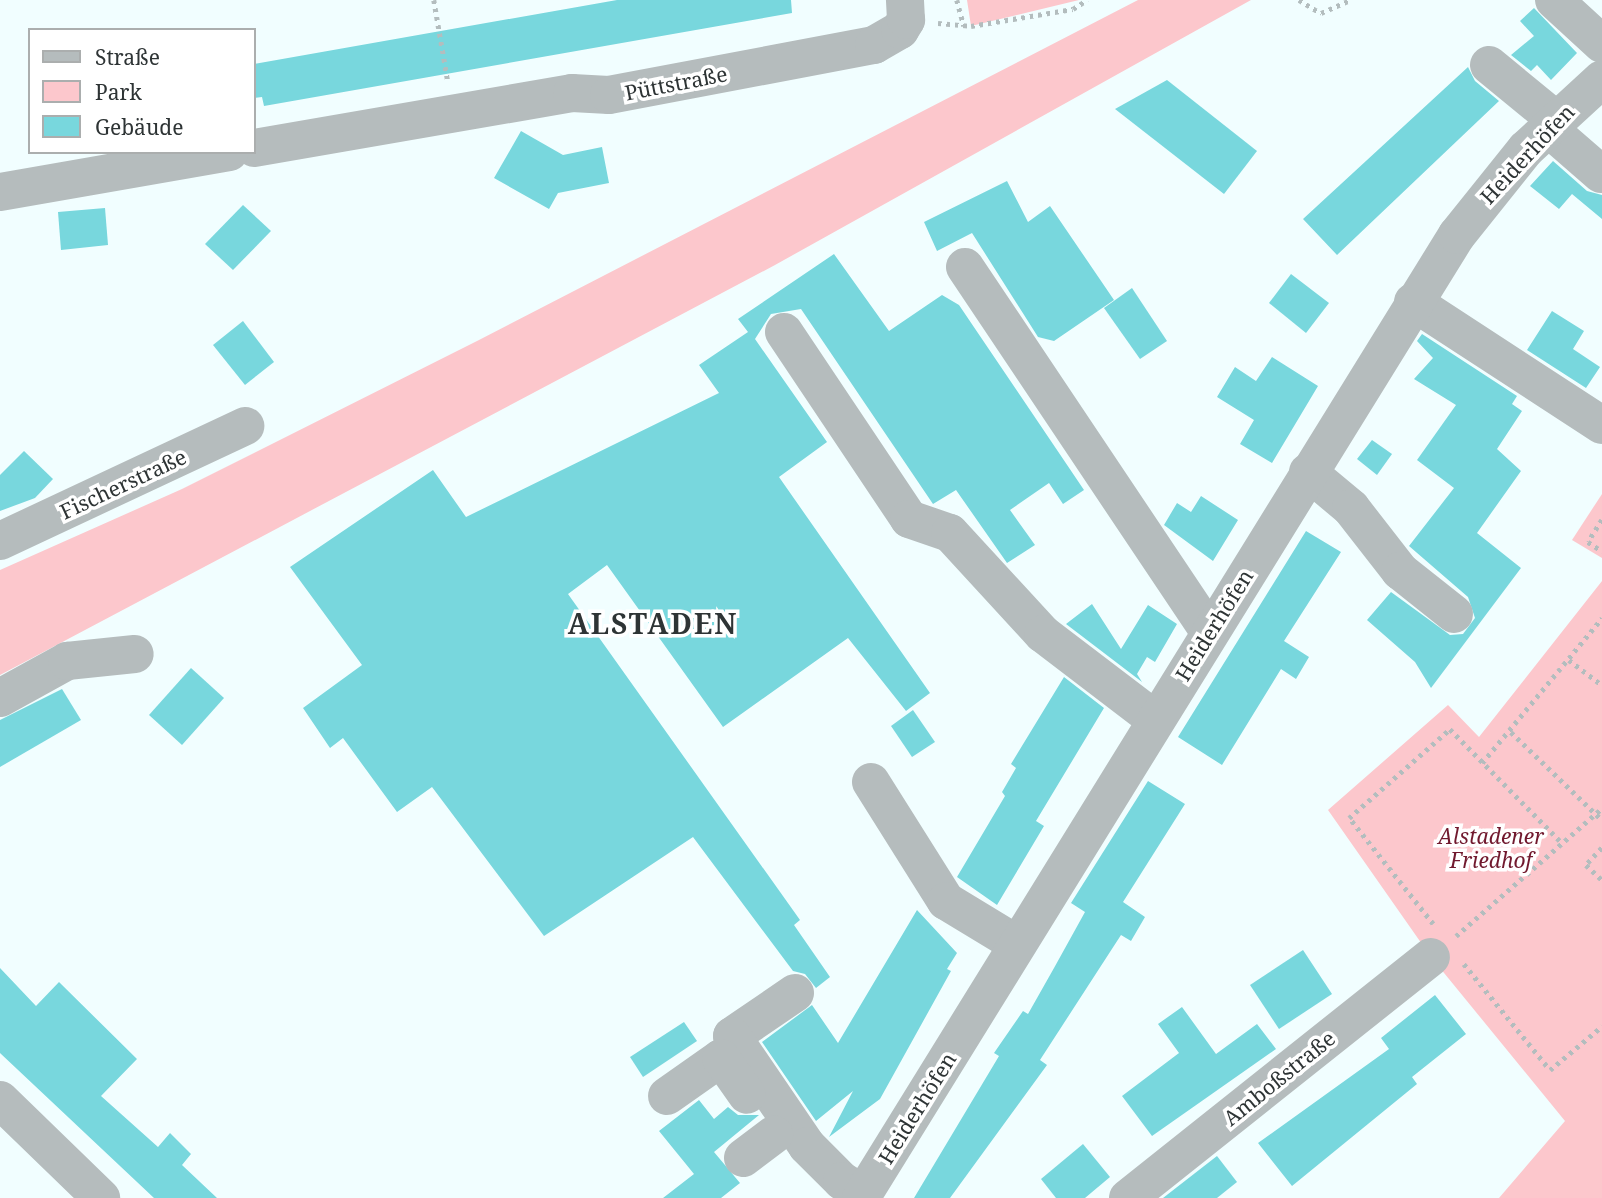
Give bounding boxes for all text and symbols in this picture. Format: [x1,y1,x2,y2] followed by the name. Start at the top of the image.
[28,28,256,154] legend
[95,43,160,71] text: Straße
[623,61,729,105] street label: Püttstraße
[95,78,142,106] text: Park
[1475,99,1579,209] street label: Heiderhöfen
[95,113,183,141] text: Gebäude
[56,444,190,524] street label: Fischerstraße
[1170,565,1258,685] street label: Heiderhöfen
[569,606,737,640] district label: ALSTADEN
[1438,823,1544,873] park label: Alstadener Friedhof
[1218,1025,1340,1131] street label: Amboßstraße
[873,1048,961,1168] street label: Heiderhöfen

